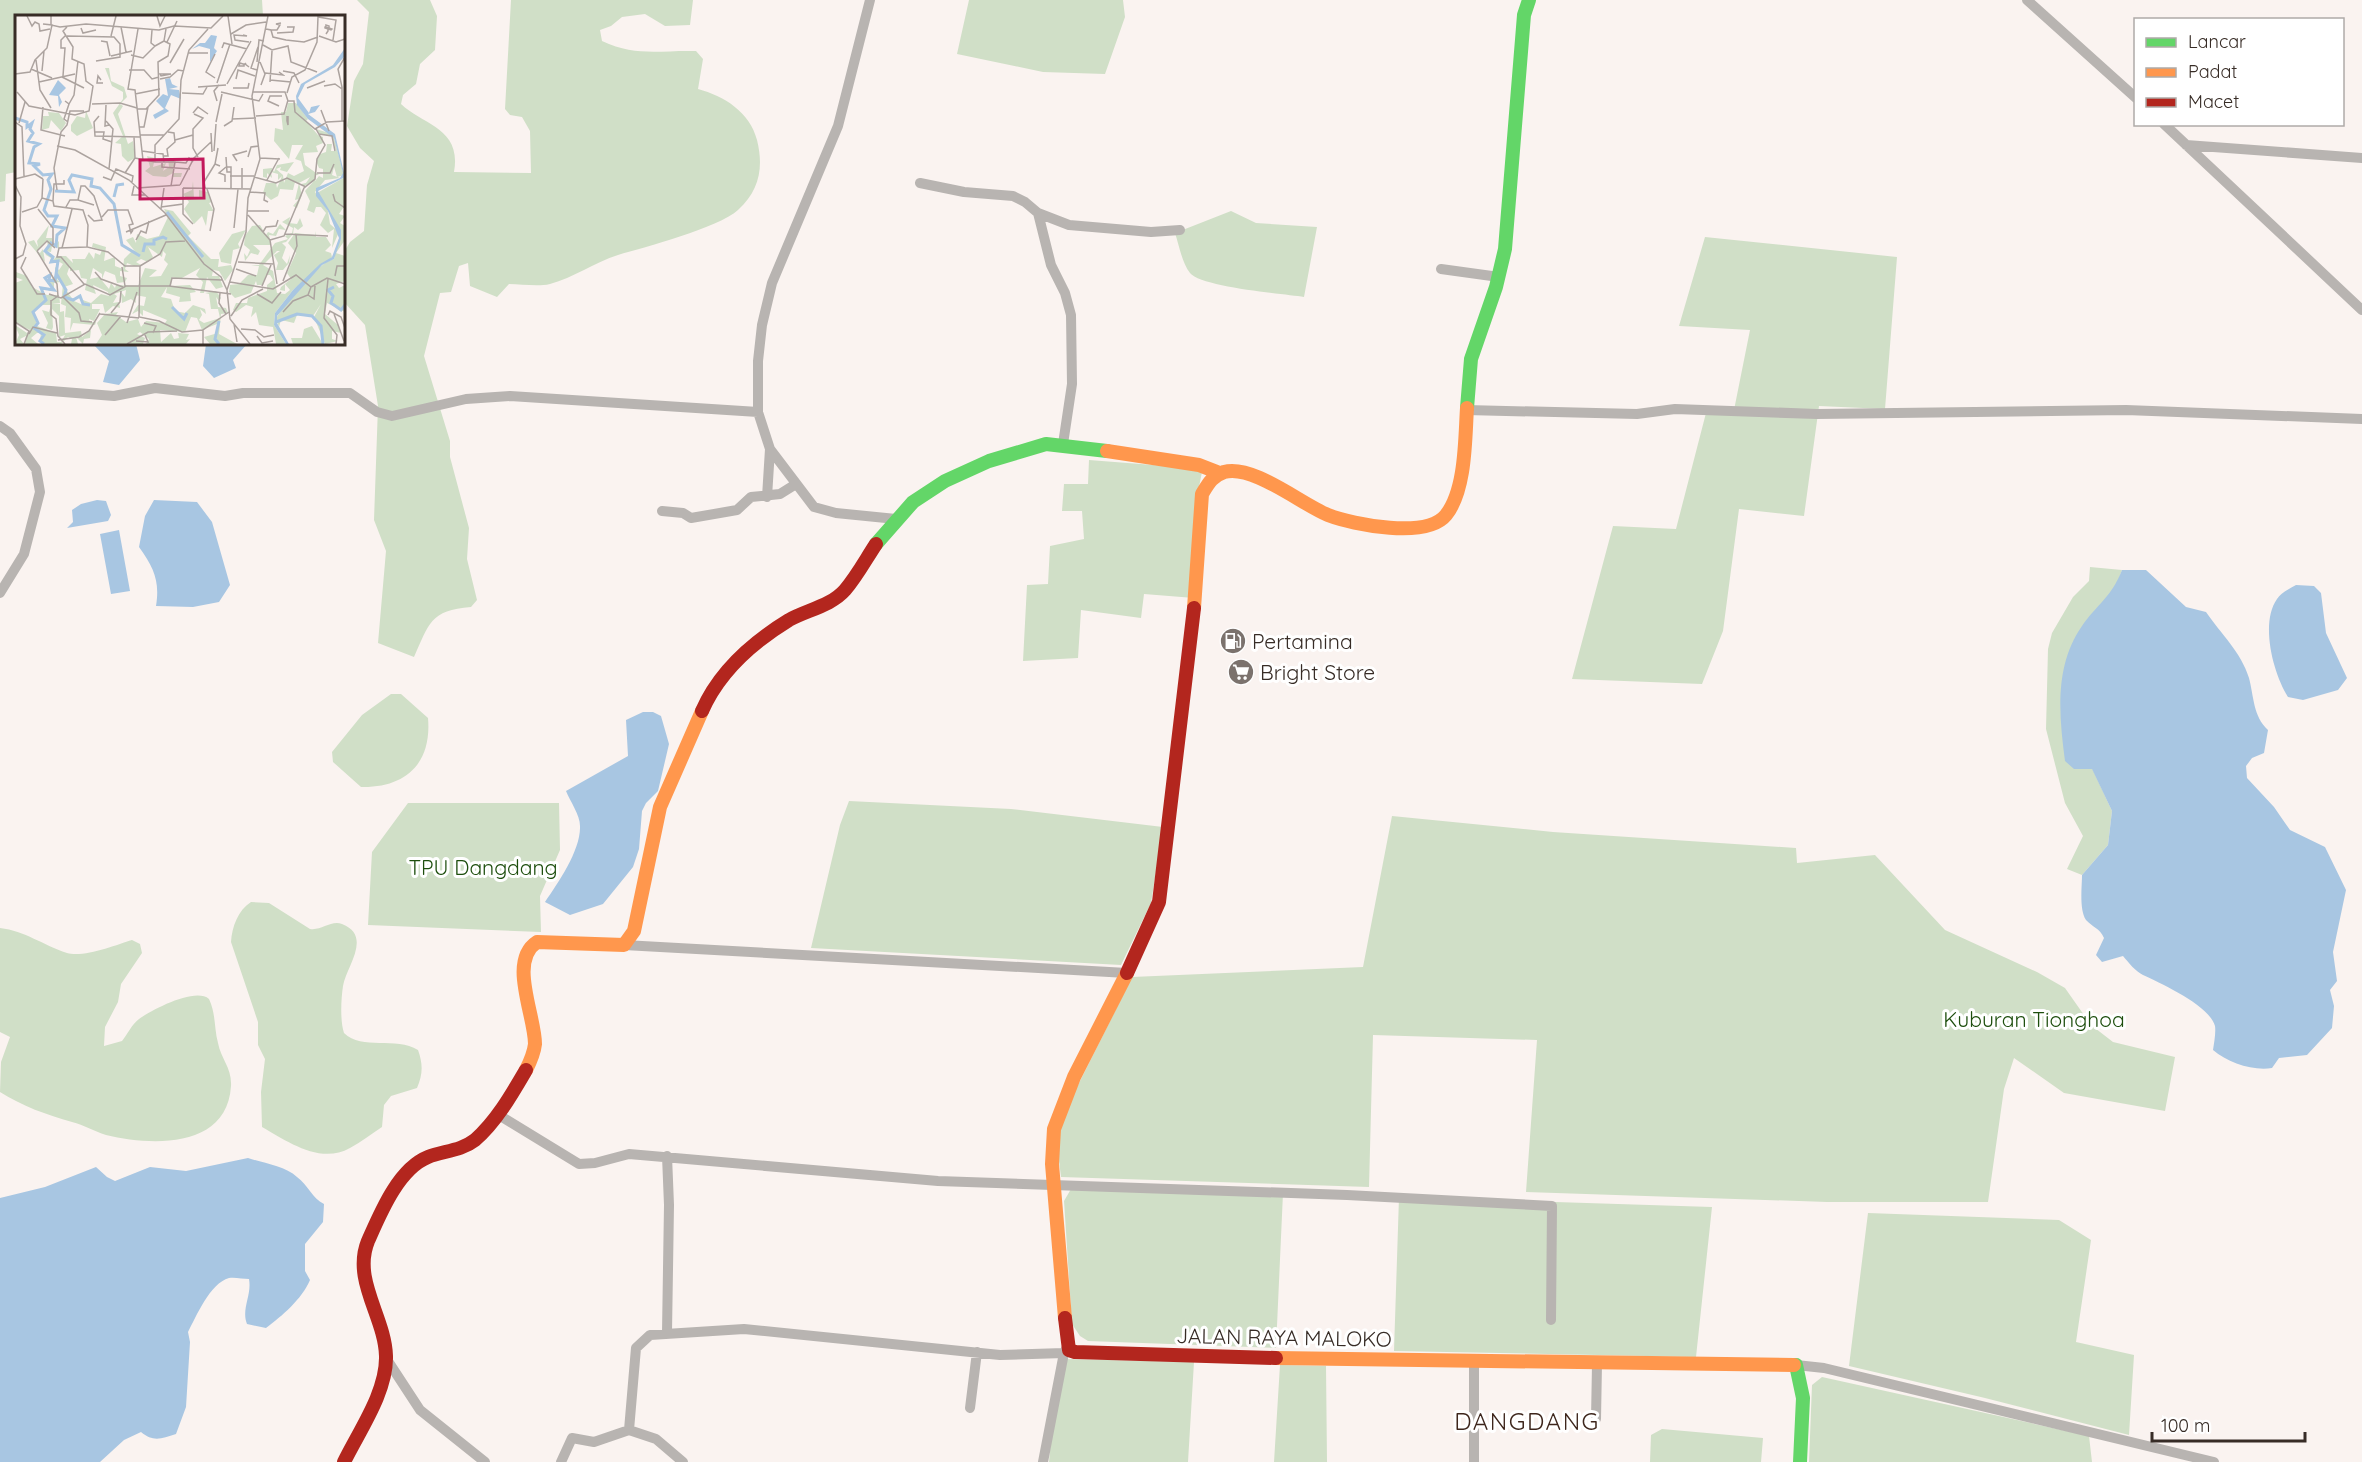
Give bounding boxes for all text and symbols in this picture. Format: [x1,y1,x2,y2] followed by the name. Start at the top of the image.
[15,15,345,345] inset map
[2134,18,2344,126] legend
[2188,30,2246,53] text: Lancar
[2188,60,2237,83] text: Padat
[2188,90,2239,113] text: Macet
[1218,626,1248,656] fuel station icon: Pertamina
[1252,628,1353,654] place label: Pertamina
[1226,657,1256,687] supermarket icon: Bright Store
[1260,659,1375,685] place label: Bright Store
[408,854,558,880] park label: TPU Dangdang
[1943,1006,2125,1032] park label: Kuburan Tionghoa
[1176,1322,1392,1352] street label: JALAN RAYA MALOKO
[2152,1405,2305,1443] scale bar
[1454,1406,1600,1436] district label: DANGDANG
[2161,1414,2210,1437] text: 100 m

